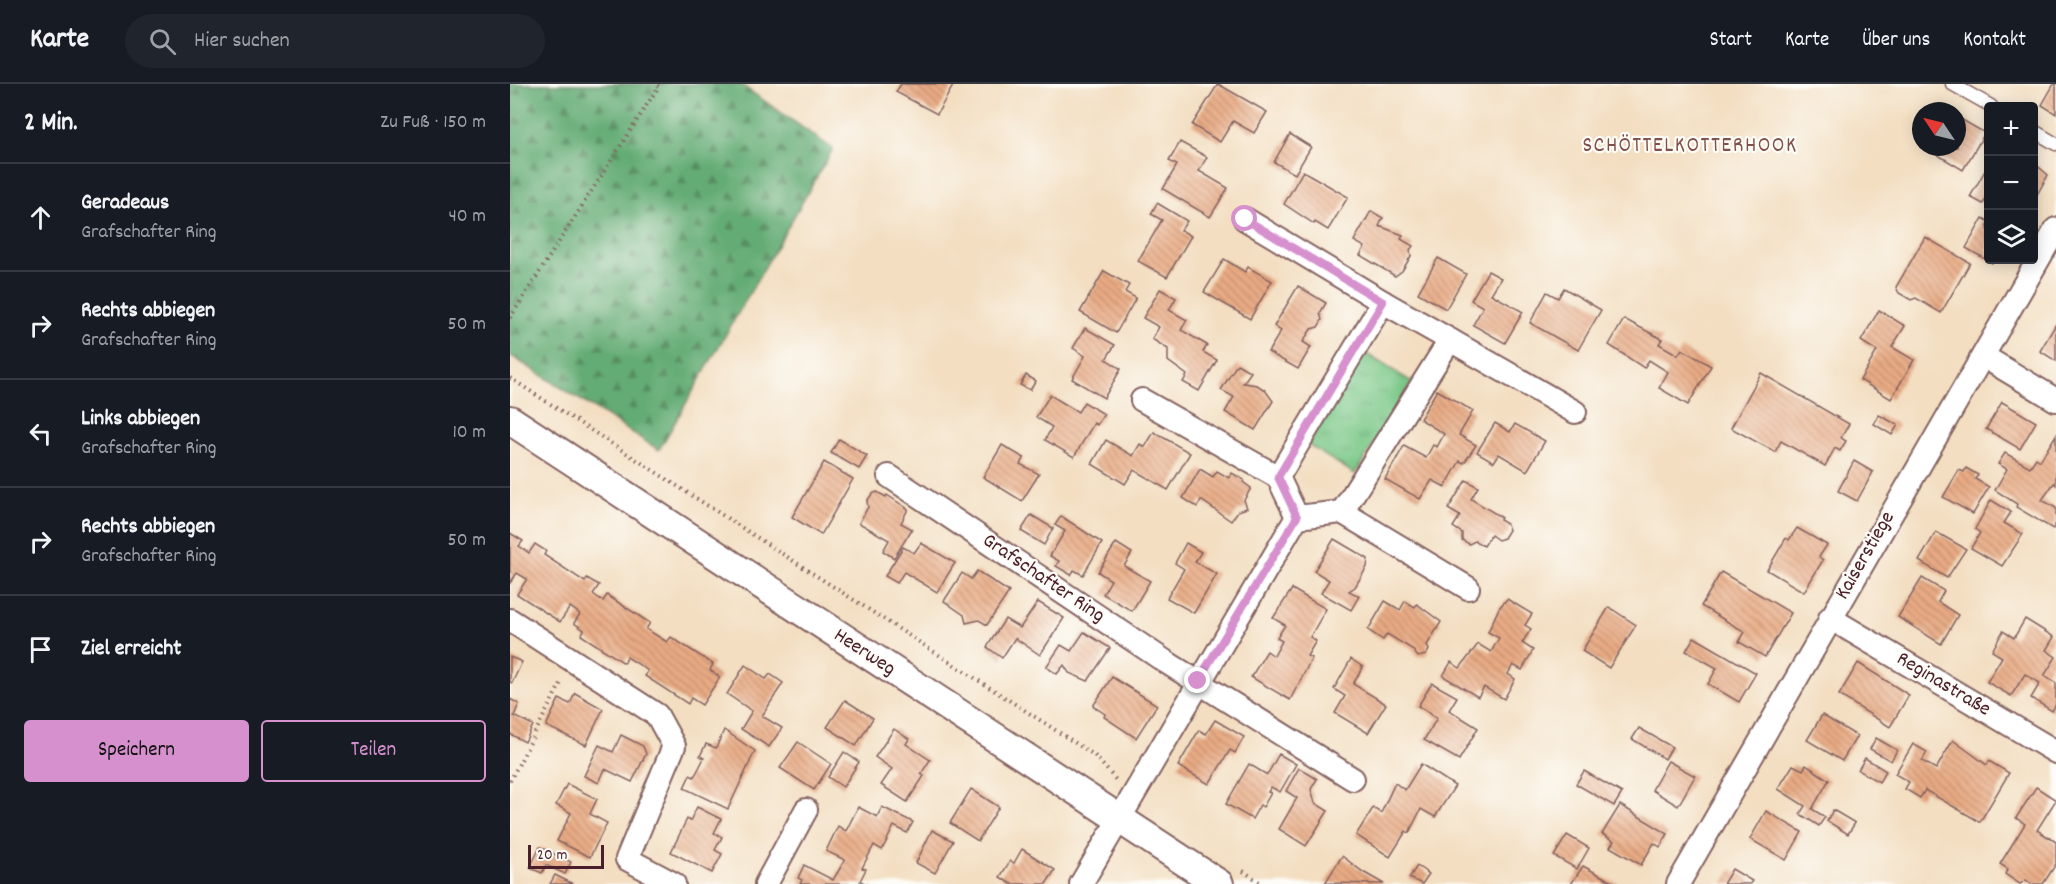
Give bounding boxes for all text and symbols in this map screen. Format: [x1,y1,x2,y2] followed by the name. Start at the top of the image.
[125,14,545,68] search box
[30,21,89,61] text: Karte
[146,25,179,58] icon: search
[194,26,290,57] text: Hier suchen
[1710,26,1752,56] text: Start
[1785,26,1829,56] text: Karte
[1862,26,1930,56] text: Über uns
[1963,26,2026,56] text: Kontakt
[1912,102,1966,156] north arrow
[1984,102,2038,264] map controls
[1984,102,2038,156] button: +
[24,105,78,142] text: 2 Min.
[380,109,486,137] text: Zu Fuß · 150 m
[1582,131,1798,162] district label: SCHÖTTELKOTTERHOOK
[1984,156,2038,210] button: −
[81,188,169,219] text: Geradeaus
[24,201,57,234] icon: ahead
[448,203,486,231] text: 40 m
[1231,205,1257,231] route start
[1984,210,2038,264] button: layers
[81,219,217,247] text: Grafschafter Ring
[81,296,215,327] text: Rechts abbiegen
[24,309,57,342] icon: right
[448,311,486,339] text: 50 m
[81,327,217,355] text: Grafschafter Ring
[81,404,200,435] text: Links abbiegen
[24,417,57,450] icon: left
[452,419,486,447] text: 10 m
[81,435,217,463] text: Grafschafter Ring
[1829,506,1903,606] street label: Kaiserstiege
[81,512,215,543] text: Rechts abbiegen
[24,525,57,558] icon: right
[448,527,486,555] text: 50 m
[976,527,1110,631] street label: Grafschafter Ring
[81,543,217,571] text: Grafschafter Ring
[827,622,901,684] street label: Heerweg
[24,633,57,666] icon: arrive
[81,634,181,665] text: Ziel erreicht
[1890,645,1996,725] street label: Reginastraße
[1184,667,1210,693] route end
[24,720,249,782] button: Speichern
[261,720,486,782] button: Teilen
[528,842,604,870] scale bar
[537,844,567,867] text: 20 m

